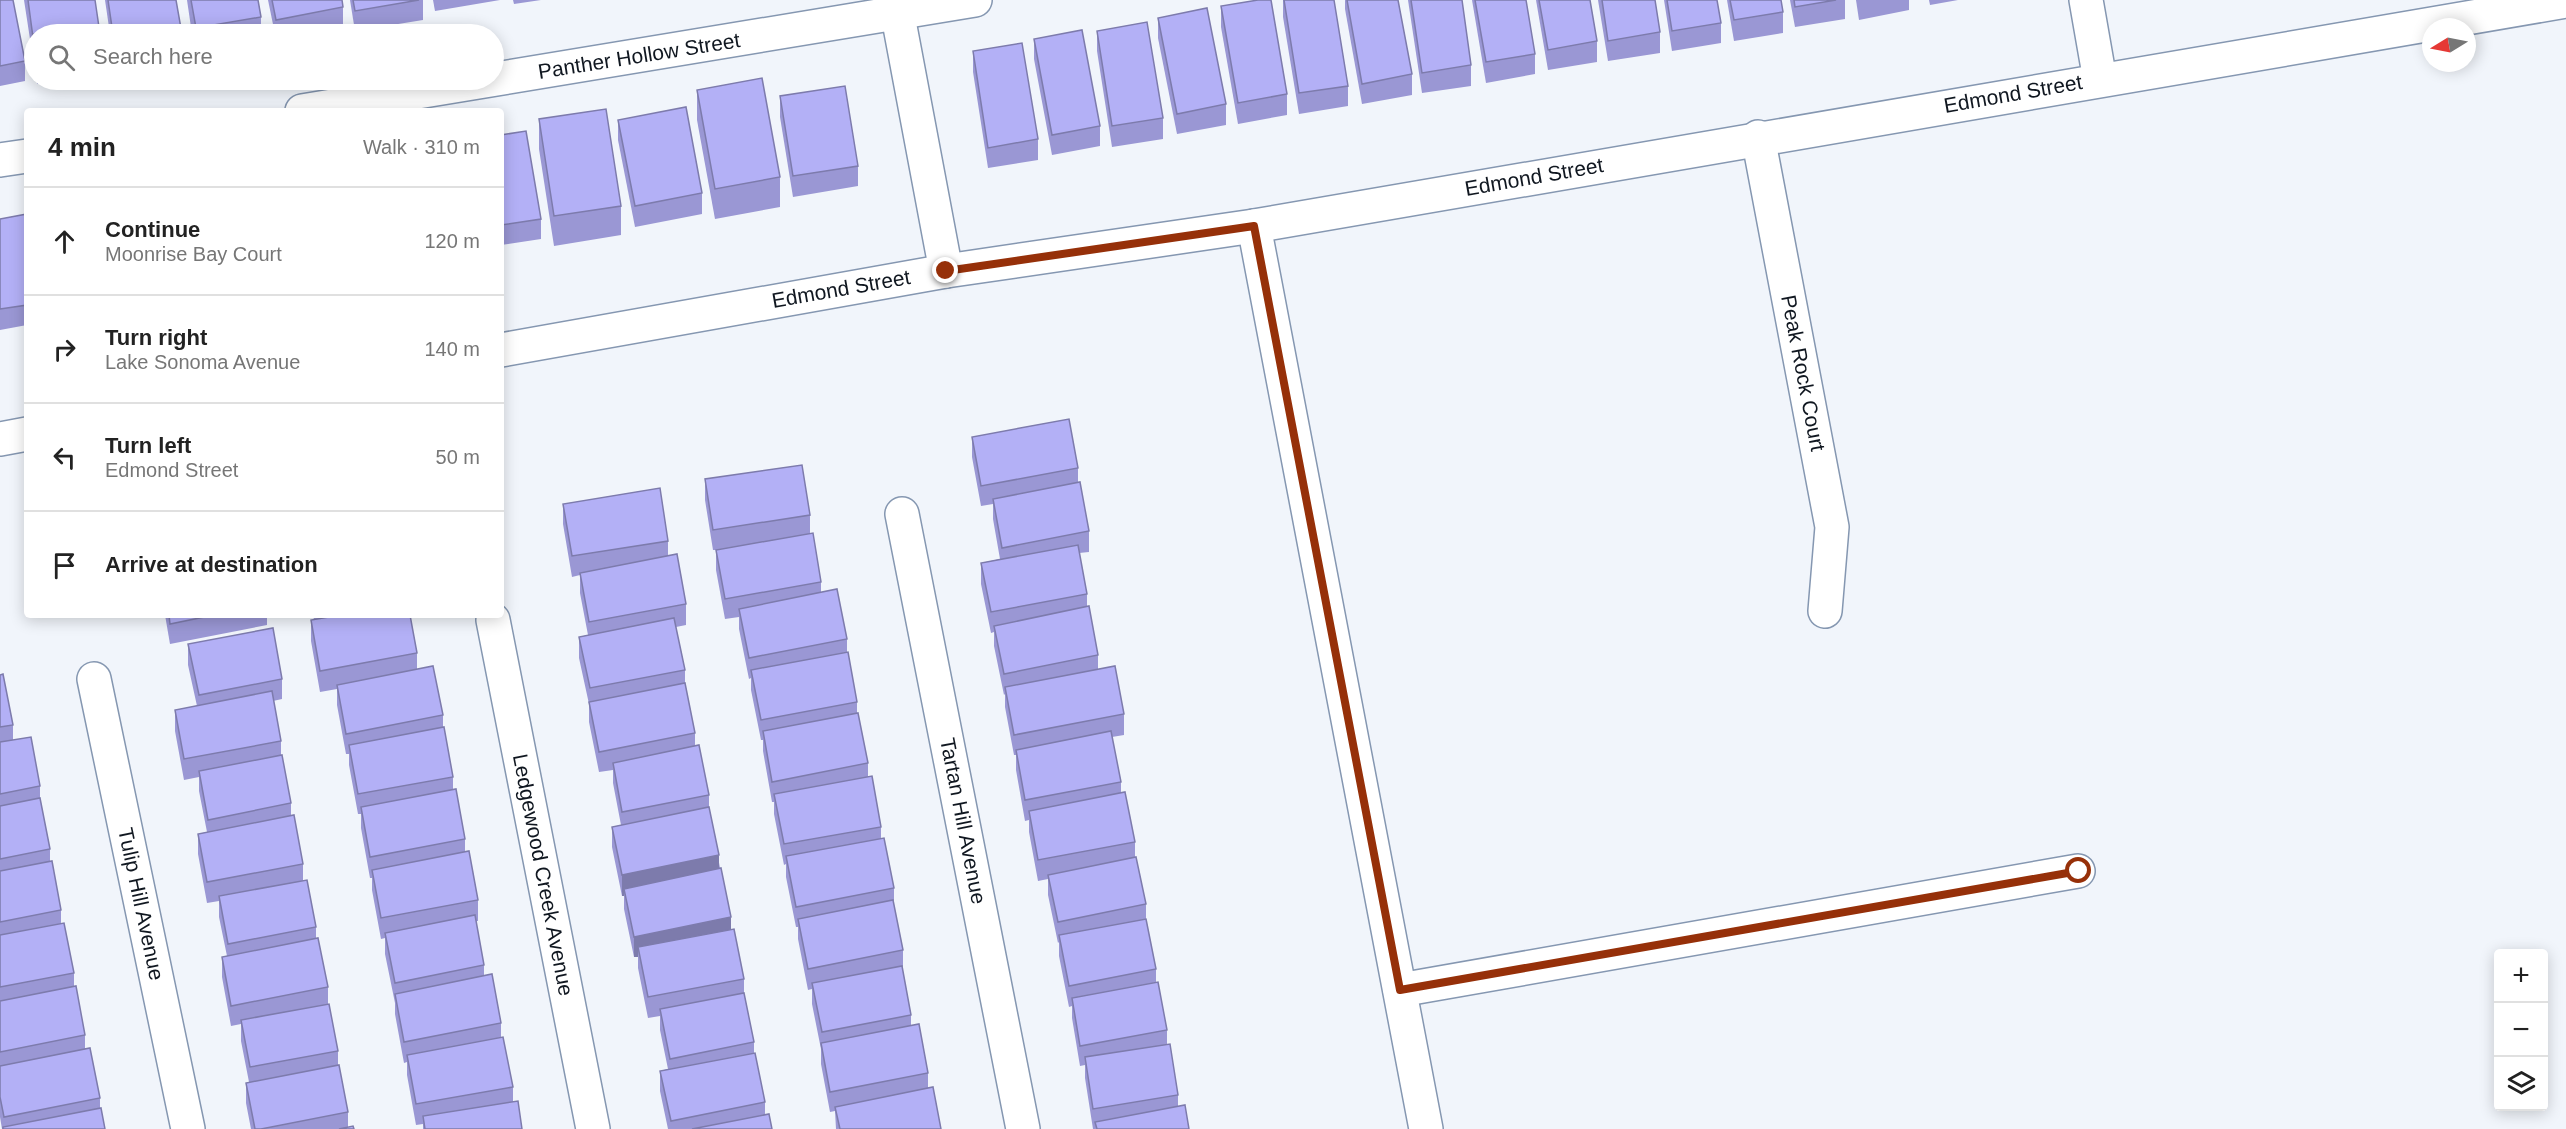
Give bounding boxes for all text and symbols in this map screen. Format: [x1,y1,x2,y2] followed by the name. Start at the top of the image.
[2422,18,2476,72] north arrow
[24,24,504,90] search box
[536,28,742,83] street label: Panther Hollow Street
[45,41,78,74] icon: search
[93,44,213,69] text: Search here
[1942,70,2084,117] street label: Edmond Street
[48,132,116,162] text: 4 min
[363,136,480,158] text: Walk · 310 m
[1463,153,1605,200] street label: Edmond Street
[105,217,200,242] text: Continue
[48,225,81,258] icon: ahead
[424,230,480,252] text: 120 m
[105,243,282,265] text: Moonrise Bay Court
[932,257,958,283] route end
[770,265,912,312] street label: Edmond Street
[1777,293,1830,453] street label: Peak Rock Court
[105,325,207,350] text: Turn right
[48,333,81,366] icon: right
[424,338,480,360] text: 140 m
[105,351,300,373] text: Lake Sonoma Avenue
[105,433,191,458] text: Turn left
[48,441,81,474] icon: left
[436,446,480,468] text: 50 m
[105,459,238,481] text: Edmond Street
[48,549,81,582] icon: arrive
[105,552,318,577] text: Arrive at destination
[936,736,991,906] street label: Tartan Hill Avenue
[509,752,578,998] street label: Ledgewood Creek Avenue
[114,826,169,982] street label: Tulip Hill Avenue
[2065,857,2091,883] route start
[2494,949,2548,1111] map controls
[2494,949,2548,1003] button: +
[2494,1003,2548,1057] button: −
[2494,1057,2548,1111] button: layers

